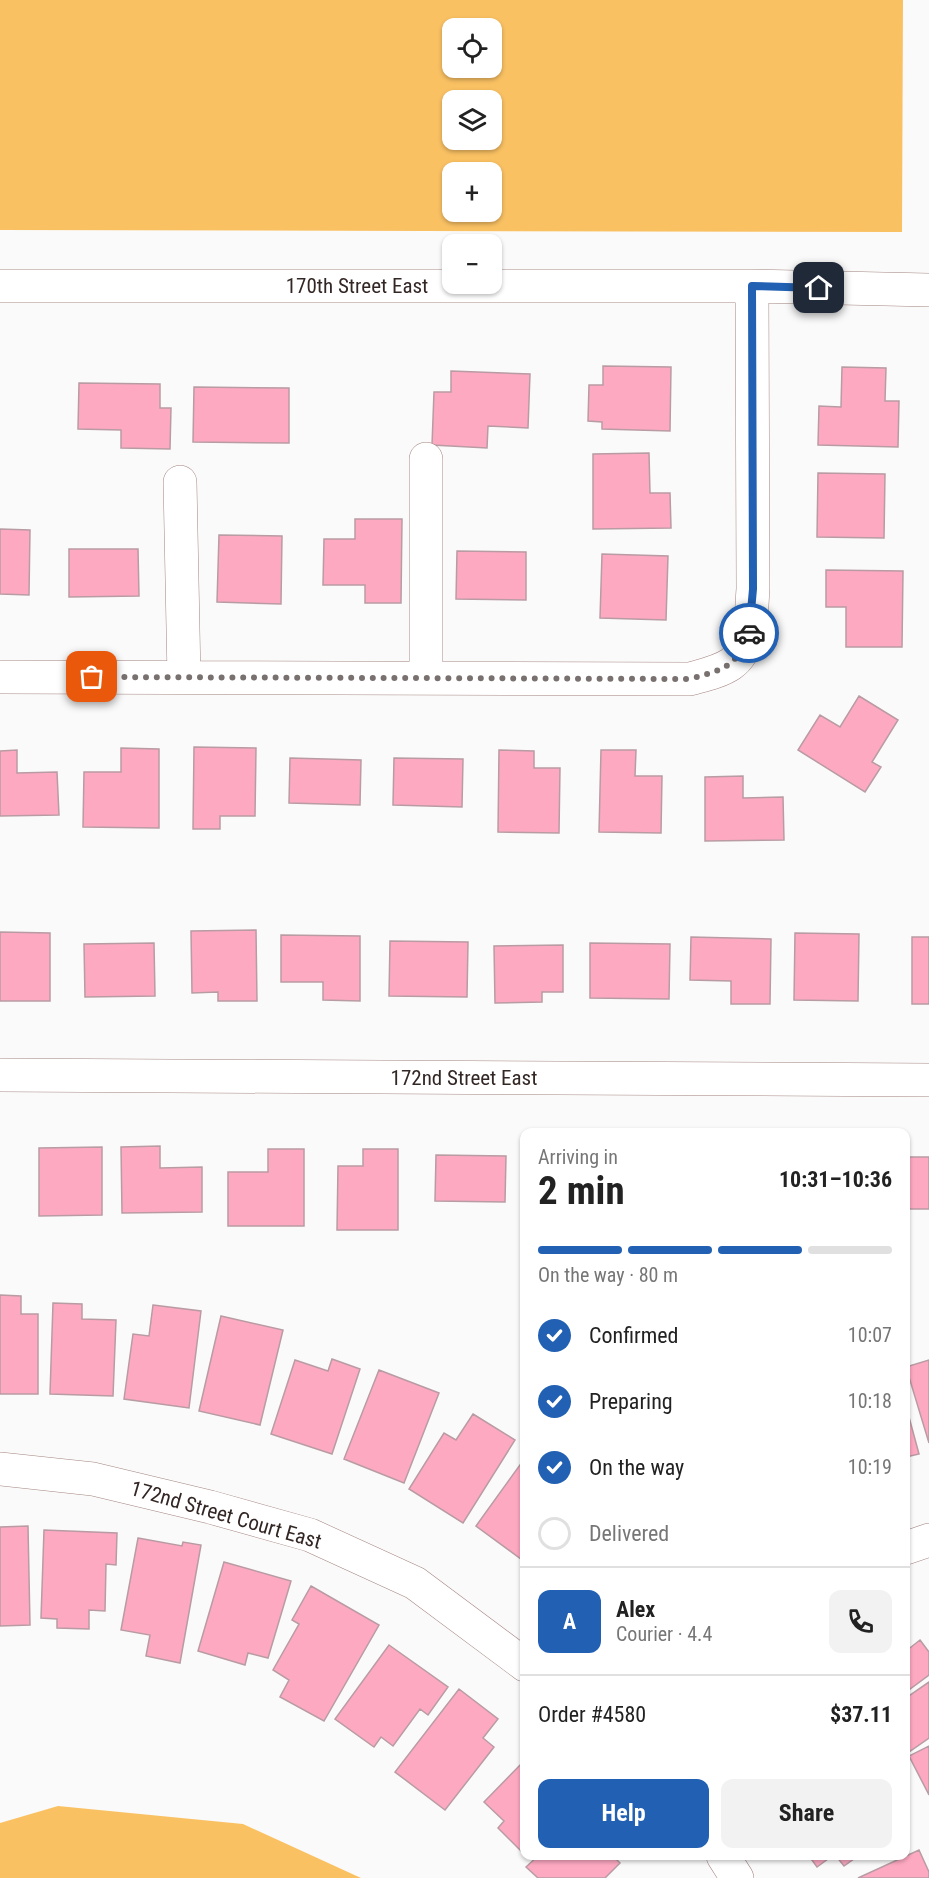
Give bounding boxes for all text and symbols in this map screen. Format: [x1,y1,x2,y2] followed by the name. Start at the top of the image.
[442,18,502,294] map controls
[442,18,502,78] button: locate
[442,90,502,150] button: layers
[442,162,502,222] button: +
[442,234,502,294] button: −
[793,262,844,313] pin
[802,271,835,304] icon: home
[286,274,428,298] street label: 170th Street East
[719,603,779,663] courier
[733,617,766,650] icon: car
[66,651,117,702] pin
[75,660,108,693] icon: bag
[391,1066,537,1090] street label: 172nd Street East
[538,1145,618,1169] text: Arriving in
[779,1167,892,1192] text: 10:31–10:36
[538,1168,625,1214] text: 2 min
[538,1263,678,1287] text: On the way · 80 m
[538,1319,571,1352] icon: check
[589,1323,678,1348] text: Confirmed
[848,1323,892,1347] text: 10:07
[538,1385,571,1418] icon: check
[589,1389,673,1414] text: Preparing
[848,1389,892,1413] text: 10:18
[538,1451,571,1484] icon: check
[589,1455,684,1480] text: On the way
[848,1455,892,1479] text: 10:19
[128,1476,324,1554] street label: 172nd Street Court East
[589,1521,669,1546] text: Delivered
[829,1590,892,1653] button: phone
[616,1597,655,1622] text: Alex
[563,1609,576,1634] text: A
[616,1622,712,1646] text: Courier · 4.4
[538,1702,646,1727] text: Order #4580
[830,1702,892,1727] text: $37.11
[538,1779,709,1848] button: Help
[721,1779,892,1848] button: Share

